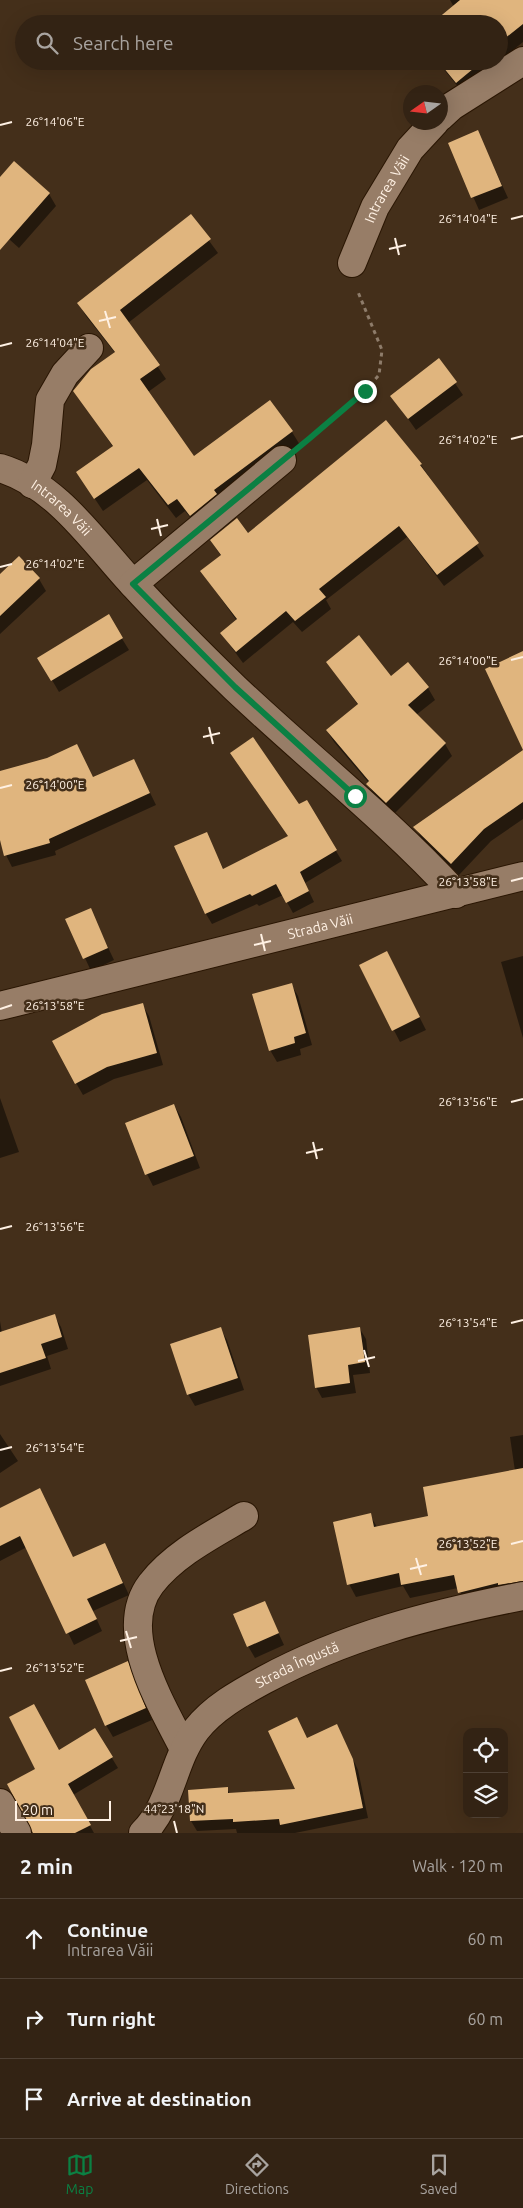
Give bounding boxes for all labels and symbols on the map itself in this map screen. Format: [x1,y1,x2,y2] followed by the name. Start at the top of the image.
[403,85,448,130] north arrow
[26,115,85,128] text: 26°14'06"E
[361,152,413,225] street label: Intrarea Văii
[439,212,498,225] text: 26°14'04"E
[26,336,85,349] text: 26°14'04"E
[354,380,377,403] route end
[439,433,498,446] text: 26°14'02"E
[28,476,95,539] street label: Intrarea Văii
[26,557,85,570] text: 26°14'02"E
[439,654,498,667] text: 26°14'00"E
[26,778,85,791] text: 26°14'00"E
[344,785,367,808] route start
[439,875,498,888] text: 26°13'58"E
[286,911,355,942] street label: Strada Văii
[26,999,85,1012] text: 26°13'58"E
[439,1095,498,1108] text: 26°13'56"E
[26,1220,85,1233] text: 26°13'56"E
[439,1316,498,1329] text: 26°13'54"E
[26,1441,85,1454] text: 26°13'54"E
[439,1537,498,1550] text: 26°13'52"E
[253,1639,341,1691] street label: Strada Îngustă
[26,1661,85,1674] text: 26°13'52"E
[15,1798,111,1821] scale bar
[144,1802,204,1815] text: 44°23'18"N

